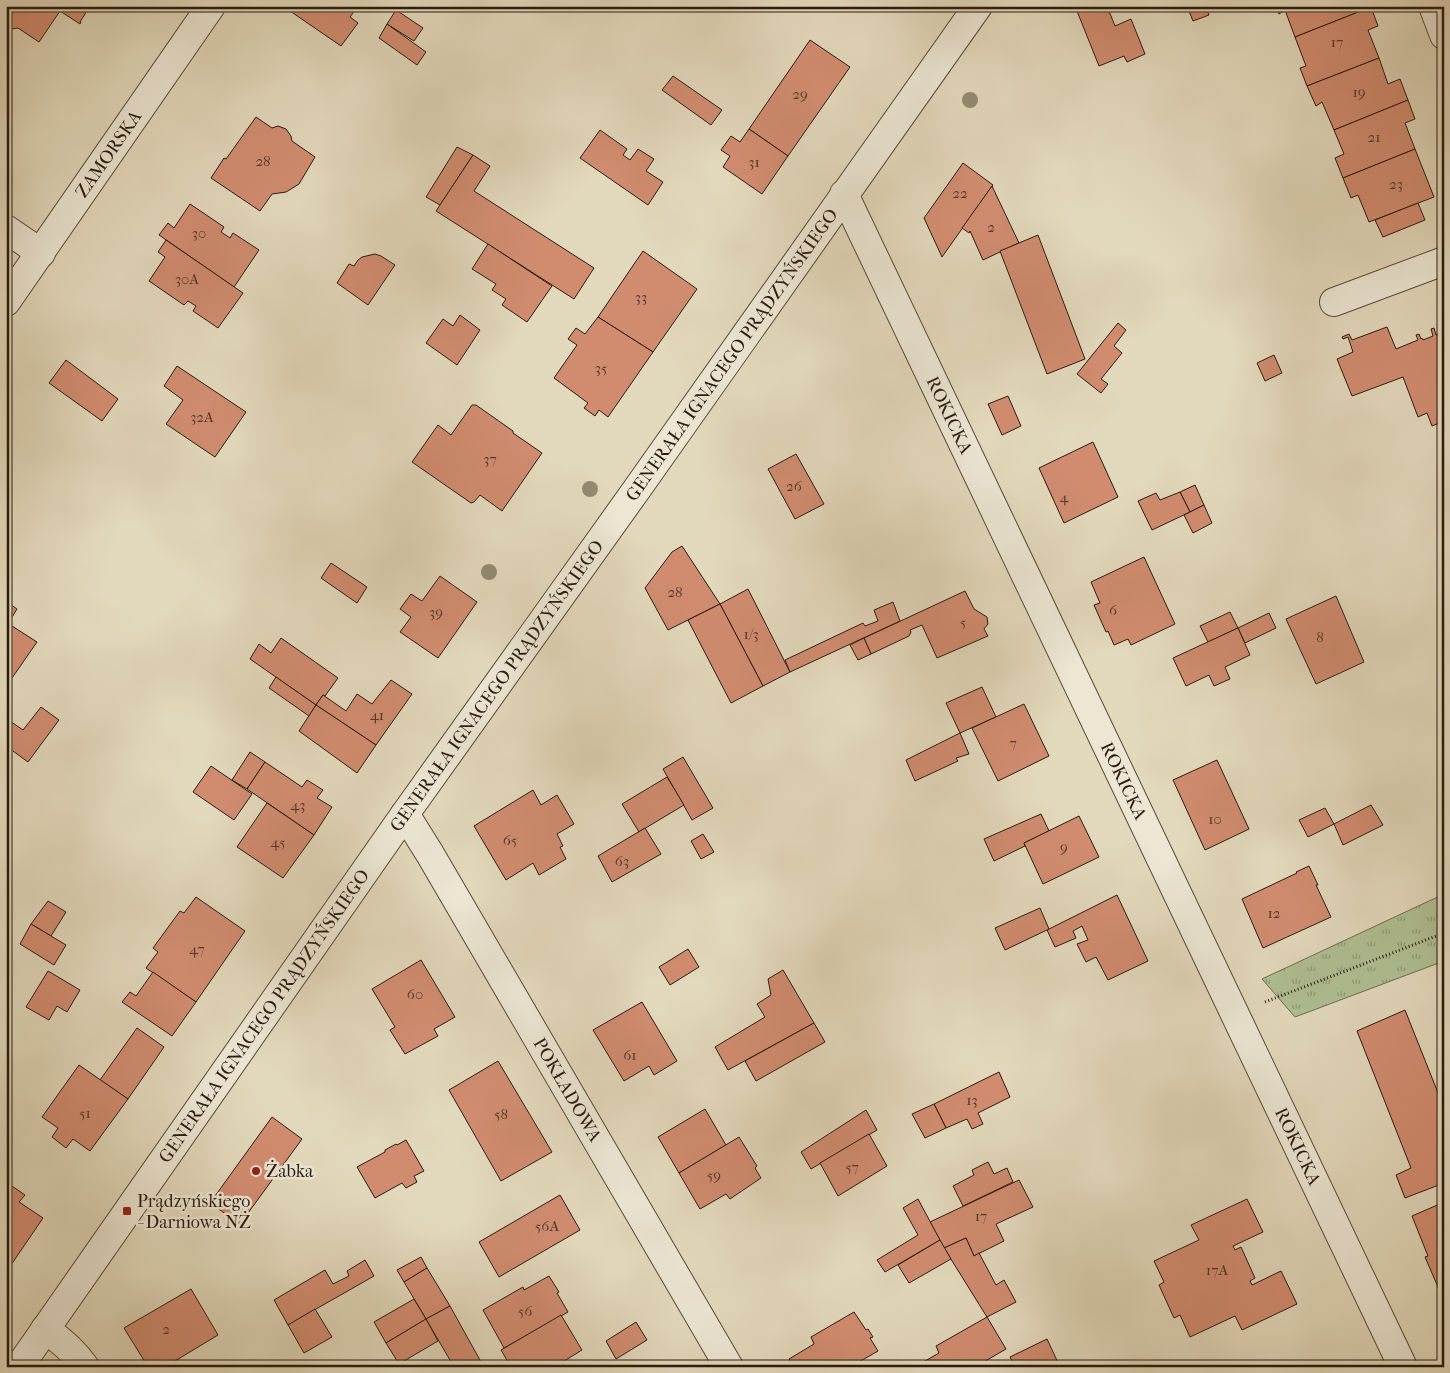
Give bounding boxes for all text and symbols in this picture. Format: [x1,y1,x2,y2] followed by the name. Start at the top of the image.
[1331,33,1343,51] house number: 17
[1352,83,1366,101] house number: 19
[792,85,808,103] house number: 29
[71,106,146,202] street label: ZAMORSKA
[1367,128,1381,146] house number: 21
[255,152,271,170] house number: 28
[748,153,760,171] house number: 31
[1389,175,1403,193] house number: 23
[952,184,968,202] house number: 22
[621,205,842,505] street label: GENERAŁA IGNACEGO PRĄDZYŃSKIEGO
[987,218,995,236] house number: 2
[192,224,206,242] house number: 30
[175,270,199,288] house number: 30A
[635,288,647,306] house number: 33
[595,359,607,377] house number: 35
[922,373,977,458] street label: ROKICKA
[190,408,214,426] house number: 32A
[483,450,497,468] house number: 37
[786,477,803,495] house number: 26
[1060,488,1070,506] house number: 4
[386,536,608,836] street label: GENERAŁA IGNACEGO PRĄDZYŃSKIEGO
[667,583,683,601] house number: 28
[1109,601,1118,619] house number: 6
[429,603,443,621] house number: 39
[960,613,966,631] house number: 5
[743,625,759,643] house number: 1/3
[1316,628,1324,646] house number: 8
[370,706,384,724] house number: 41
[1009,734,1017,752] house number: 7
[1096,739,1151,823] street label: ROKICKA
[290,796,306,814] house number: 43
[1208,810,1222,828] house number: 10
[503,831,517,849] house number: 65
[271,833,285,851] house number: 45
[1060,838,1068,856] house number: 9
[615,852,629,870] house number: 63
[154,865,374,1167] street label: GENERAŁA IGNACEGO PRĄDZYŃSKIEGO
[1267,904,1281,922] house number: 12
[189,940,205,958] house number: 47
[407,985,423,1003] house number: 60
[529,1034,606,1146] street label: POKŁADOWA
[623,1046,637,1064] house number: 61
[966,1091,978,1109] house number: 13
[79,1104,91,1122] house number: 51
[1270,1104,1325,1189] street label: ROKICKA
[494,1105,508,1123] house number: 58
[845,1158,859,1176] house number: 57
[266,1160,314,1182] place label: Żabka
[250,1165,262,1177] marker: Żabka
[707,1166,721,1184] house number: 59
[137,1191,251,1233] place label: Prądzyńskiego - Darniowa NŻ
[121,1205,133,1217] marker: Prądzyńskiego - Darniowa NŻ
[975,1207,987,1225] house number: 17
[535,1217,559,1235] house number: 56A
[1206,1261,1228,1279] house number: 17A
[518,1302,533,1320] house number: 56
[162,1320,170,1338] house number: 2

